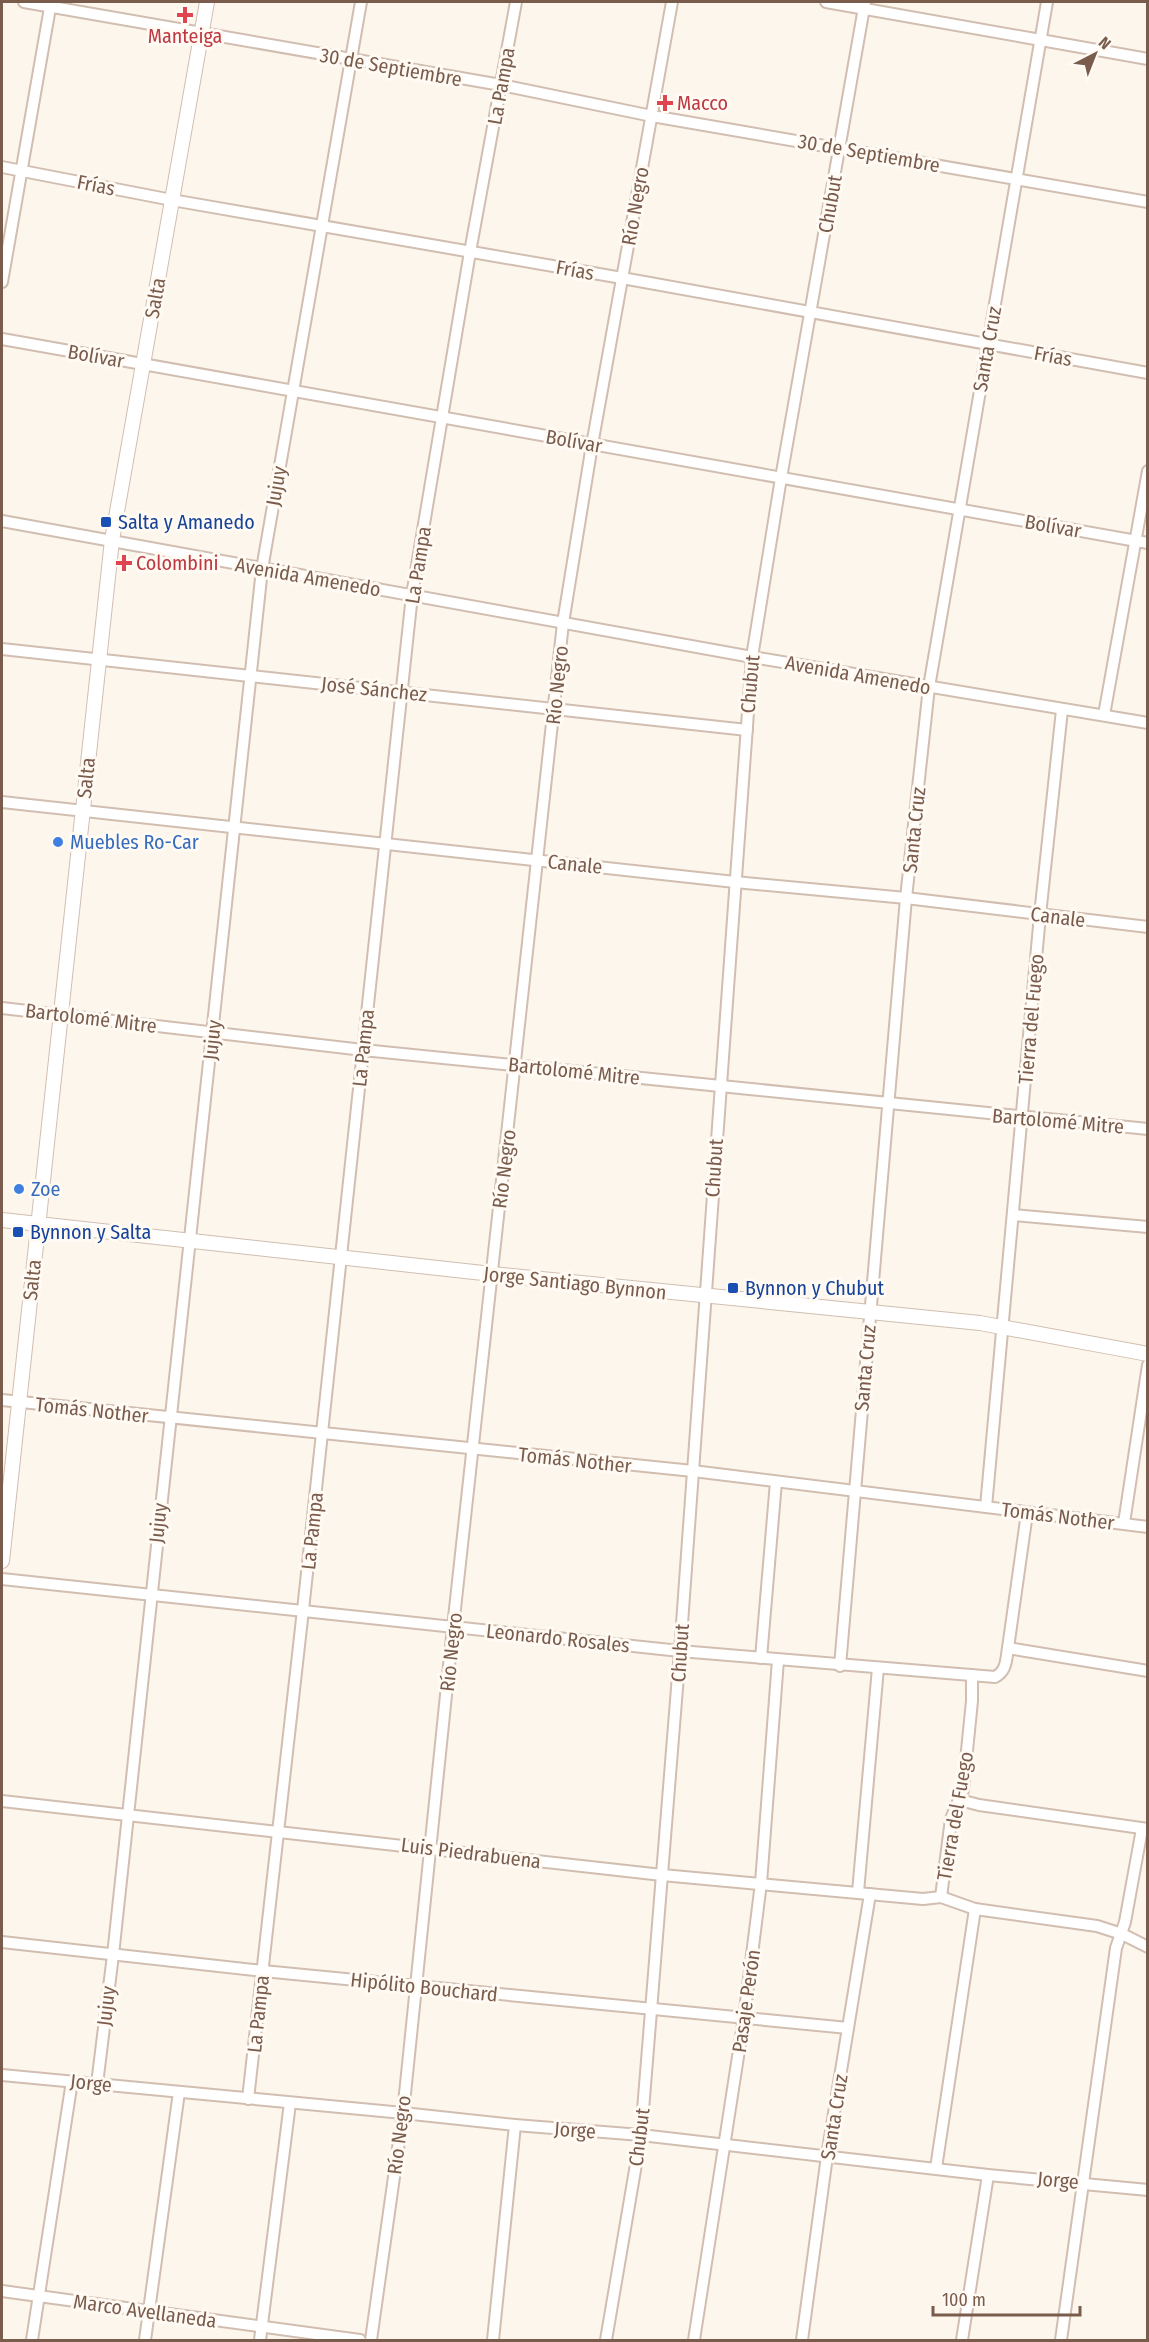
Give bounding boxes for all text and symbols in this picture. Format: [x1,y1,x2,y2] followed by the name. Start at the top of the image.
[178,8,192,22] marker: Manteiga
[148,24,222,48] place label: Manteiga
[1065,24,1125,84] north arrow
[1095,33,1115,53] text: N
[318,43,464,91] street label: 30 de Septiembre
[482,45,520,127] street label: La Pampa
[677,91,728,115] place label: Macco
[658,96,672,110] marker: Macco
[796,129,942,177] street label: 30 de Septiembre
[616,165,654,247] street label: Río Negro
[75,170,117,200] street label: Frías
[813,173,847,235] street label: Chubut
[554,255,596,285] street label: Frías
[140,276,170,320] street label: Salta
[968,304,1006,394] street label: Santa Cruz
[66,339,126,373] street label: Bolívar
[1032,341,1074,371] street label: Frías
[544,424,604,458] street label: Bolívar
[261,464,291,508] street label: Jujuy
[1023,509,1083,543] street label: Bolívar
[118,510,255,534] place label: Salta y Amanedo
[99,515,113,529] marker: Salta y Amanedo
[400,525,436,605] street label: La Pampa
[136,551,219,575] place label: Colombini
[233,552,383,602] street label: Avenida Amenedo
[117,556,131,570] marker: Colombini
[541,644,573,726] street label: Río Negro
[783,650,933,700] street label: Avenida Amenedo
[735,653,765,714] street label: Chubut
[320,672,428,706] street label: José Sánchez
[72,756,100,800] street label: Salta
[898,786,930,874] street label: Santa Cruz
[70,830,199,854] place label: Muebles Ro-Car
[51,835,65,849] marker: Muebles Ro-Car
[546,849,604,879] street label: Canale
[1029,902,1087,932] street label: Canale
[1013,953,1049,1085] street label: Tierra del Fuego
[24,998,158,1038] street label: Bartolomé Mitre
[347,1008,379,1088] street label: La Pampa
[198,1019,226,1061] street label: Jujuy
[507,1052,641,1090] street label: Bartolomé Mitre
[991,1103,1125,1139] street label: Bartolomé Mitre
[487,1128,521,1210] street label: Río Negro
[700,1137,728,1198] street label: Chubut
[31,1177,60,1201] place label: Zoe
[12,1182,26,1196] marker: Zoe
[30,1220,151,1244] place label: Bynnon y Salta
[11,1225,25,1239] marker: Bynnon y Salta
[18,1258,46,1302] street label: Salta
[482,1261,668,1305] street label: Jorge Santiago Bynnon
[745,1276,884,1300] place label: Bynnon y Chubut
[726,1281,740,1295] marker: Bynnon y Chubut
[849,1324,881,1412] street label: Santa Cruz
[34,1392,150,1428] street label: Tomás Nother
[517,1442,633,1478] street label: Tomás Nother
[296,1491,328,1571] street label: La Pampa
[1000,1497,1116,1535] street label: Tomás Nother
[144,1502,172,1544] street label: Jujuy
[435,1611,467,1693] street label: Río Negro
[485,1619,631,1657] street label: Leonardo Rosales
[666,1622,694,1683] street label: Chubut
[932,1750,978,1882] street label: Tierra del Fuego
[400,1833,542,1873] street label: Luis Piedrabuena
[727,1948,765,2054] street label: Pasaje Perón
[349,1967,499,2007] street label: Hipólito Bouchard
[242,1974,274,2054] street label: La Pampa
[92,1984,120,2027] street label: Jujuy
[69,2069,113,2097] street label: Jorge
[815,2072,853,2162] street label: Santa Cruz
[382,2094,416,2176] street label: Río Negro
[624,2106,655,2168] street label: Chubut
[553,2117,597,2143] street label: Jorge
[1036,2166,1080,2194] street label: Jorge
[933,2279,1080,2317] scale bar
[72,2289,218,2333] street label: Marco Avellaneda
[942,2289,986,2311] text: 100 m

